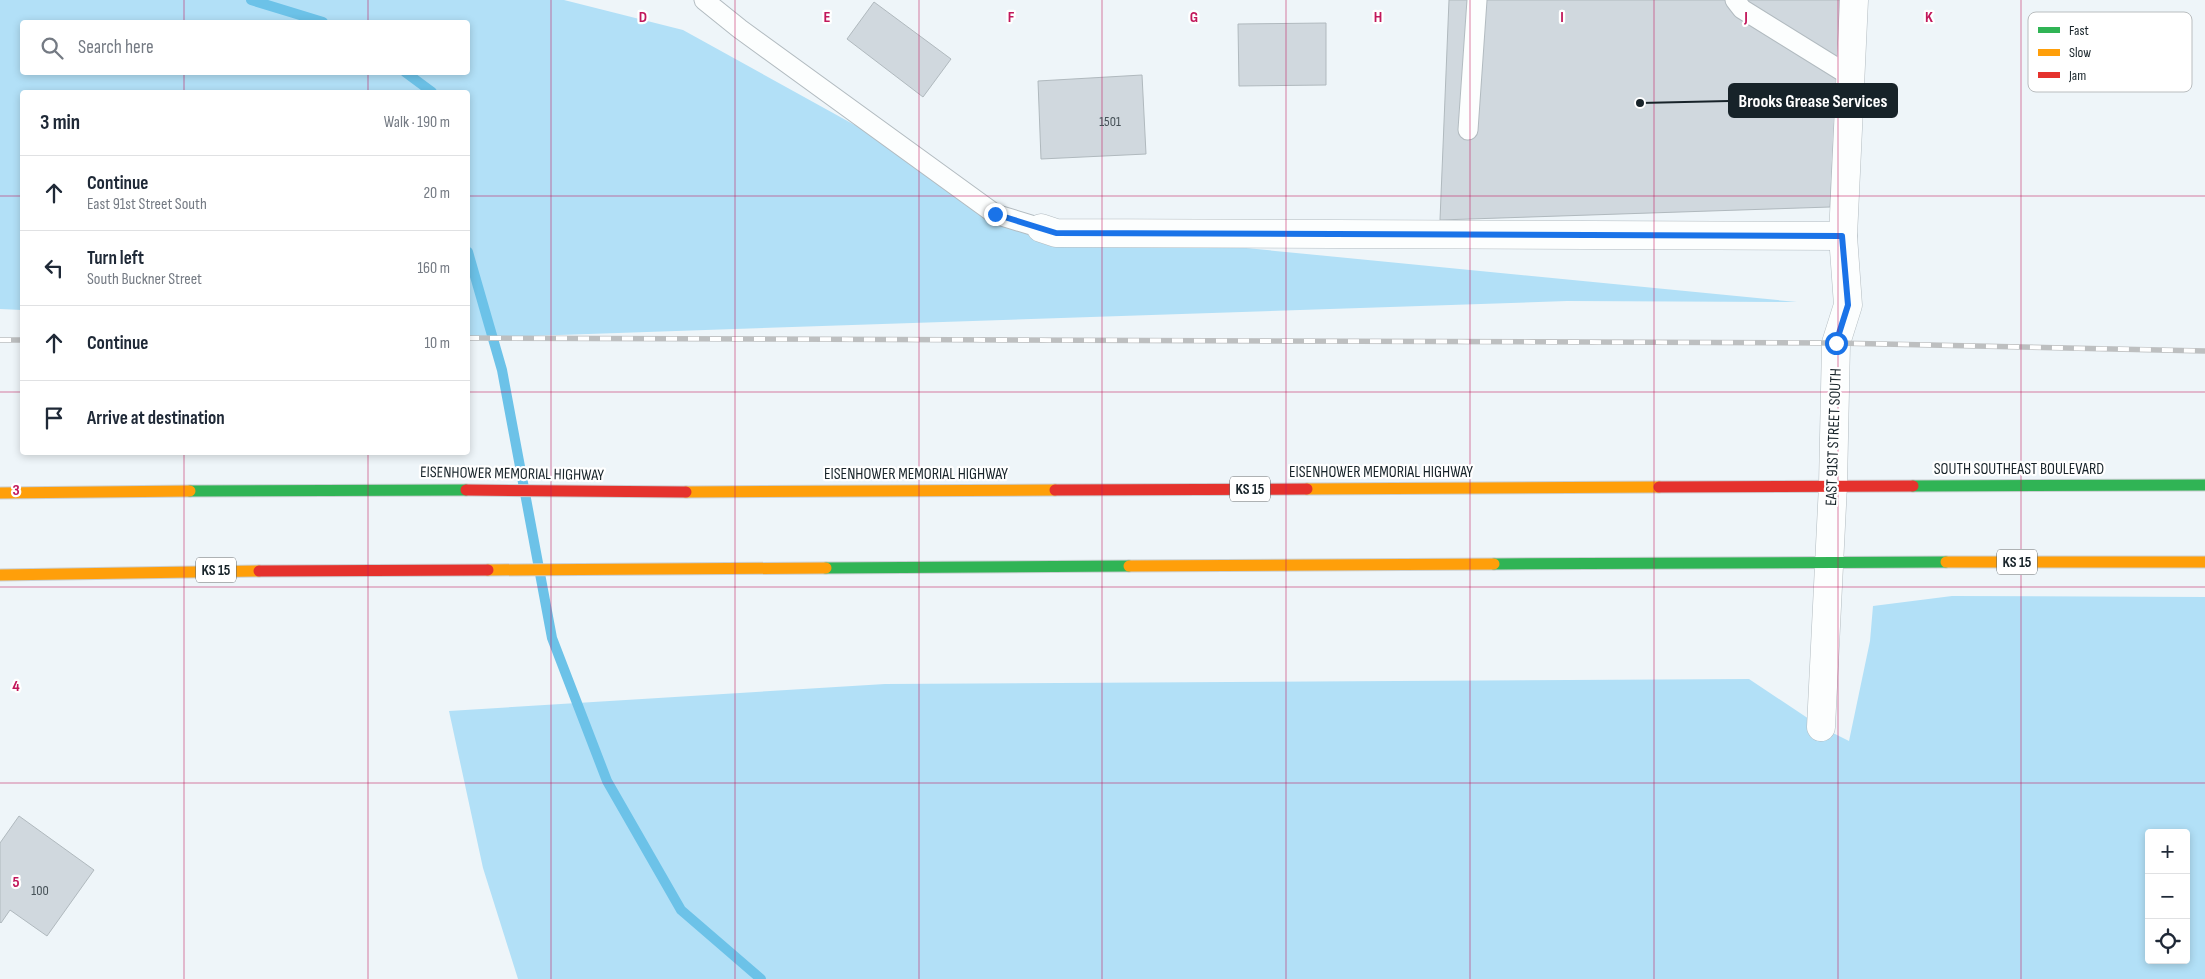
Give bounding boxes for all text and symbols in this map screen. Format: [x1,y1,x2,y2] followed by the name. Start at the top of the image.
[639,8,647,27] text: D
[824,8,831,27] text: E
[1008,8,1015,27] text: F
[1190,8,1198,27] text: G
[1374,8,1382,27] text: H
[1560,8,1564,27] text: I
[1743,8,1748,27] text: J
[1925,8,1933,27] text: K
[2028,12,2192,92] legend
[20,20,470,75] search box
[2069,22,2089,39] text: Fast
[38,34,66,62] icon: search
[78,36,154,59] text: Search here
[2069,44,2091,61] text: Slow
[2068,67,2086,84] text: Jam
[1729,84,1897,117] callout: Brooks Grease Services
[1739,91,1888,112] text: Brooks Grease Services
[40,110,80,135] text: 3 min
[384,113,450,132] text: Walk · 190 m
[1099,113,1121,130] house number: 1501
[87,172,148,195] text: Continue
[40,179,68,207] icon: ahead
[423,184,450,203] text: 20 m
[87,195,207,214] text: East 91st Street South
[984,203,1007,226] route end
[87,247,144,270] text: Turn left
[40,254,68,282] icon: left
[417,259,450,278] text: 160 m
[87,270,202,289] text: South Buckner Street
[40,329,68,357] icon: ahead
[87,332,148,355] text: Continue
[1825,332,1848,355] route start
[424,334,450,353] text: 10 m
[1822,368,1846,506] street label: EAST 91ST STREET SOUTH
[40,404,68,432] icon: arrive
[87,407,225,430] text: Arrive at destination
[1934,460,2104,479] street label: SOUTH SOUTHEAST BOULEVARD
[420,463,605,485] street label: EISENHOWER MEMORIAL HIGHWAY
[1289,463,1473,482] street label: EISENHOWER MEMORIAL HIGHWAY
[824,465,1008,484] street label: EISENHOWER MEMORIAL HIGHWAY
[1230,476,1270,502] road number: KS 15
[12,481,20,500] text: 3
[1997,550,2037,574] road number: KS 15
[196,558,236,582] road number: KS 15
[12,677,20,696] text: 4
[2145,829,2190,964] map controls
[2145,829,2190,874] button: +
[12,873,20,892] text: 5
[2145,874,2190,919] button: −
[31,882,49,899] house number: 100
[2145,919,2190,964] button: locate

